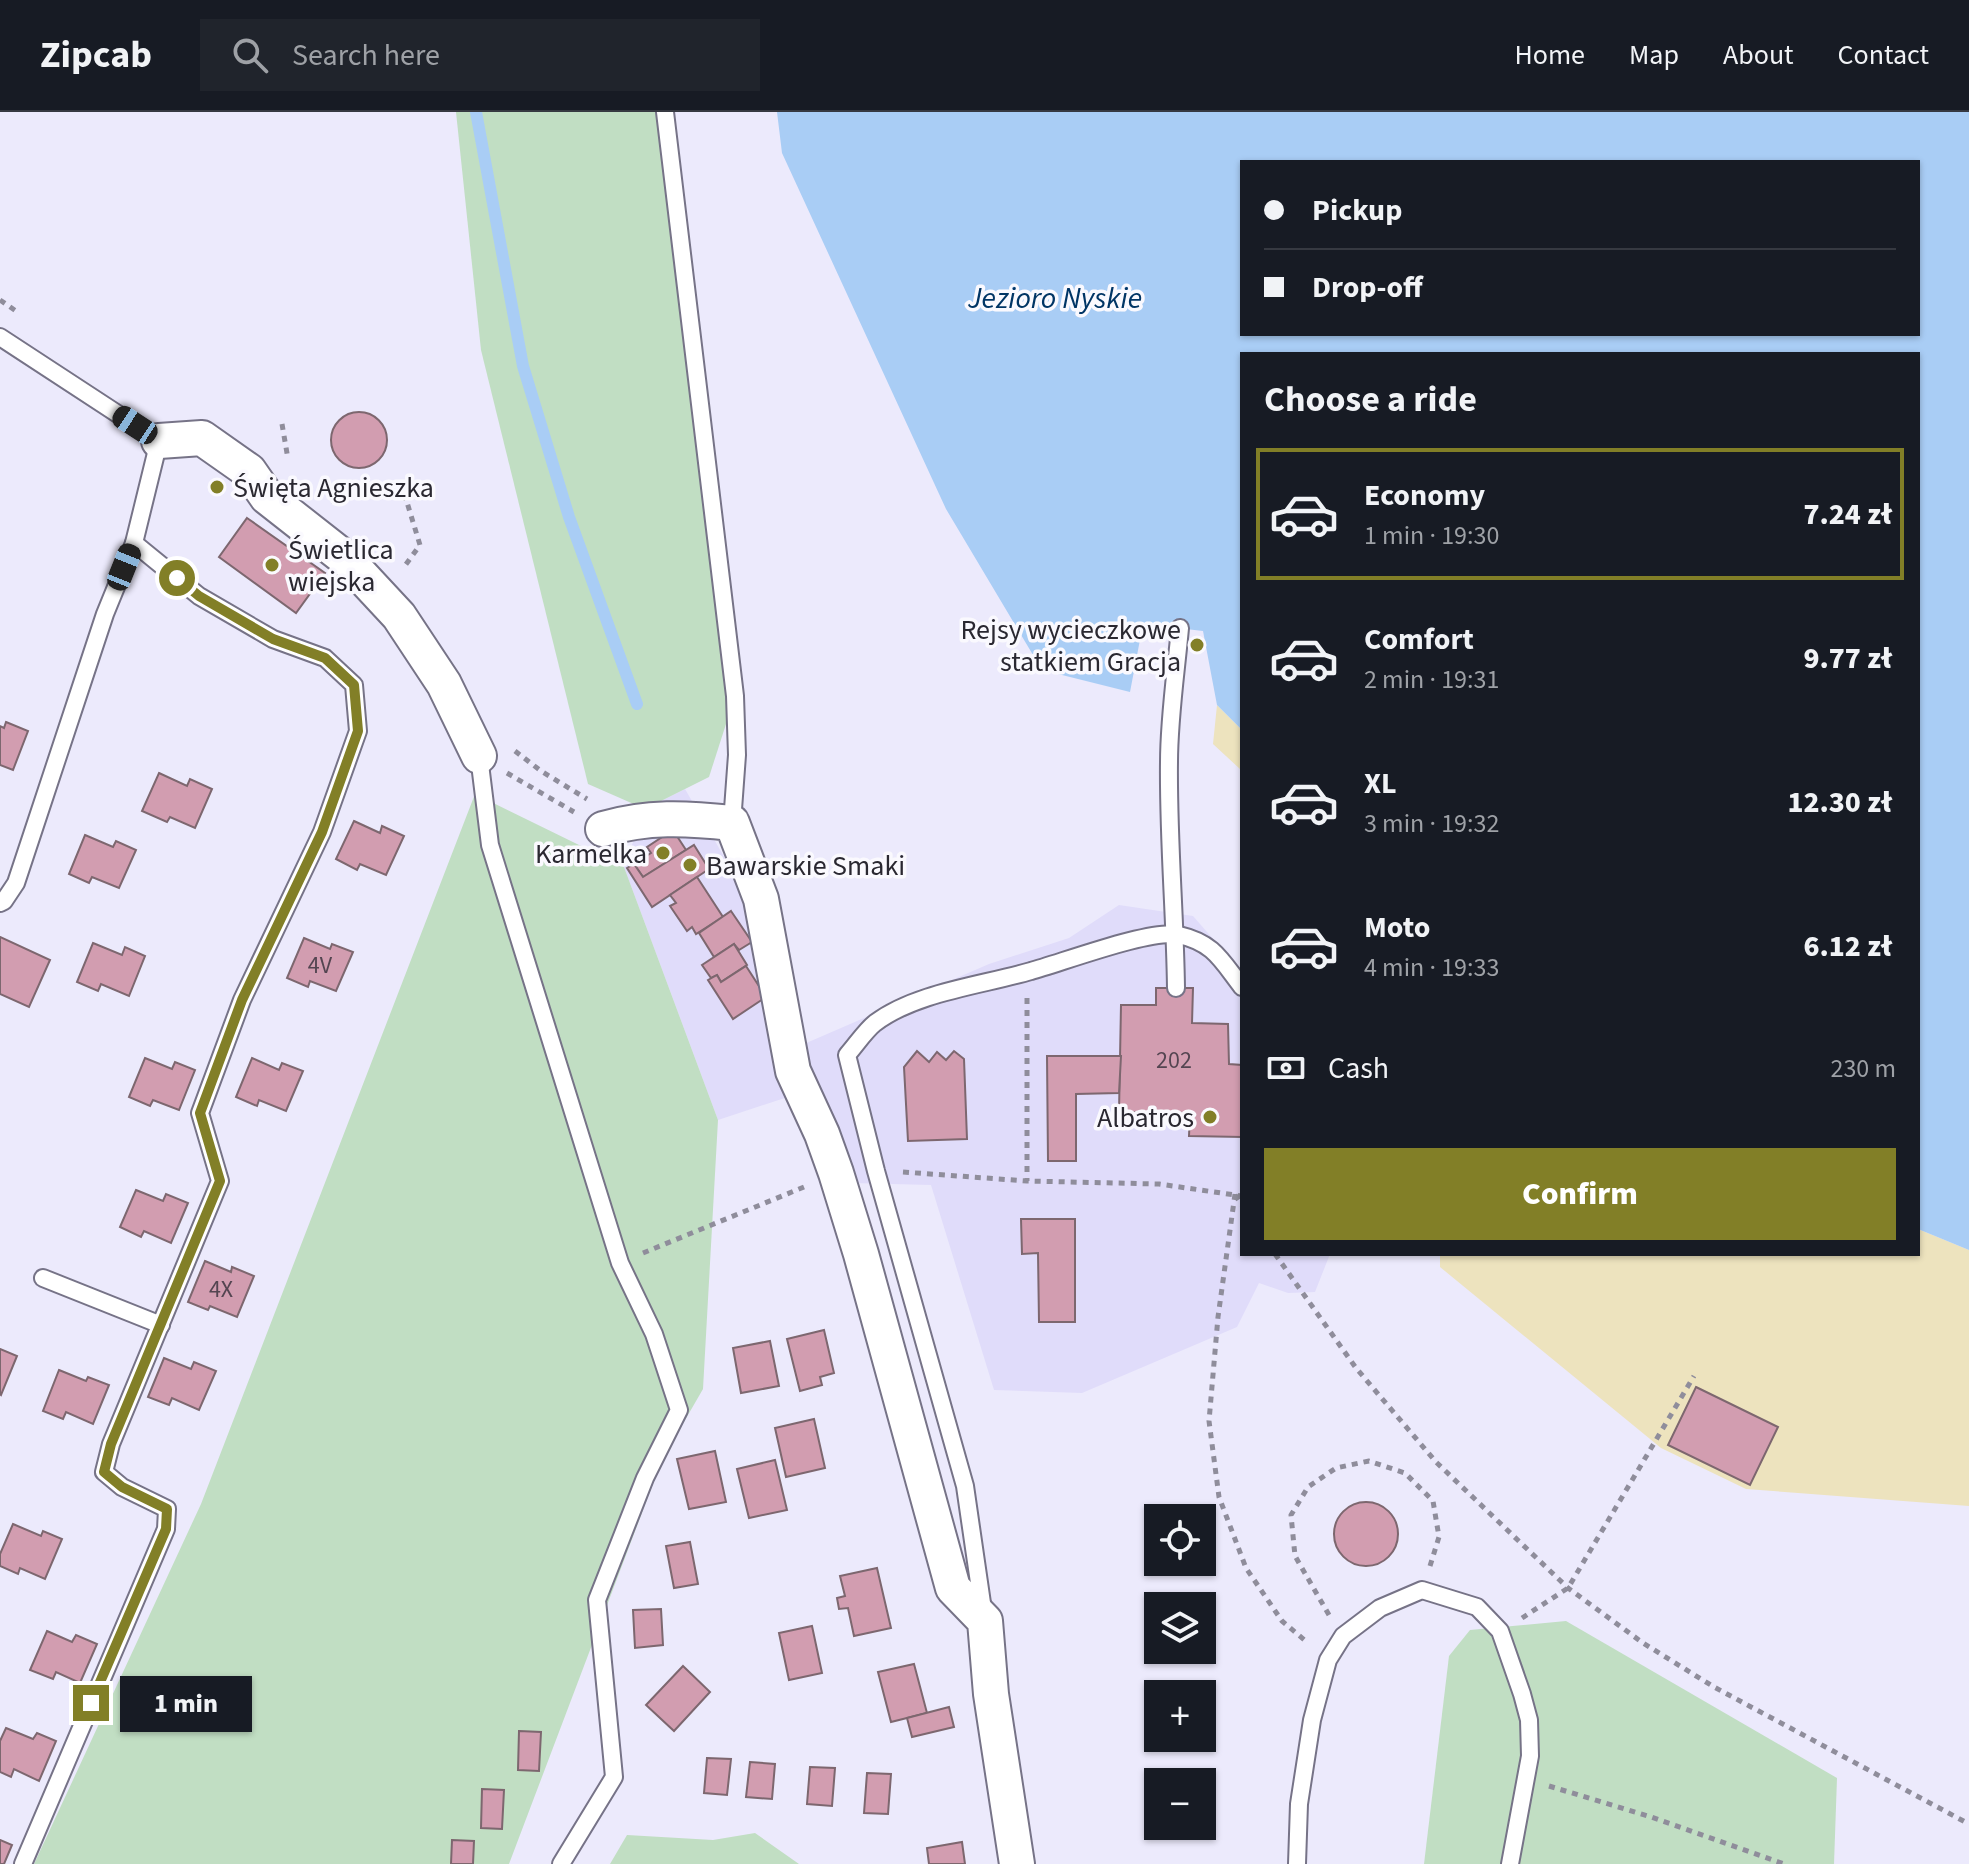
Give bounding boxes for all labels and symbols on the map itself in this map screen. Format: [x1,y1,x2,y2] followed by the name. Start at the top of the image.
[967,277,1142,320] water label: Jezioro Nyskie
[108,402,162,448] car
[233,468,434,508] place label: Święta Agnieszka
[208,478,226,496] marker: Święta Agnieszka
[288,530,394,602] place label: Świetlica wiejska
[104,540,144,594] car
[263,556,281,574] marker: Świetlica wiejska
[159,560,195,596] route start
[960,610,1181,682] place label: Rejsy wycieczkowe statkiem Gracja
[1188,636,1206,654] marker: Rejsy wycieczkowe statkiem Gracja
[535,834,647,874] place label: Karmelka
[654,844,672,862] marker: Karmelka
[706,846,905,886] place label: Bawarskie Smaki
[681,856,699,874] marker: Bawarskie Smaki
[308,948,333,983] house number: 4V
[1156,1043,1192,1078] house number: 202
[1097,1098,1194,1138] place label: Albatros
[1201,1108,1219,1126] marker: Albatros
[209,1272,233,1307] house number: 4X
[119,1675,251,1731] callout: 1 min
[73,1685,109,1721] route end

